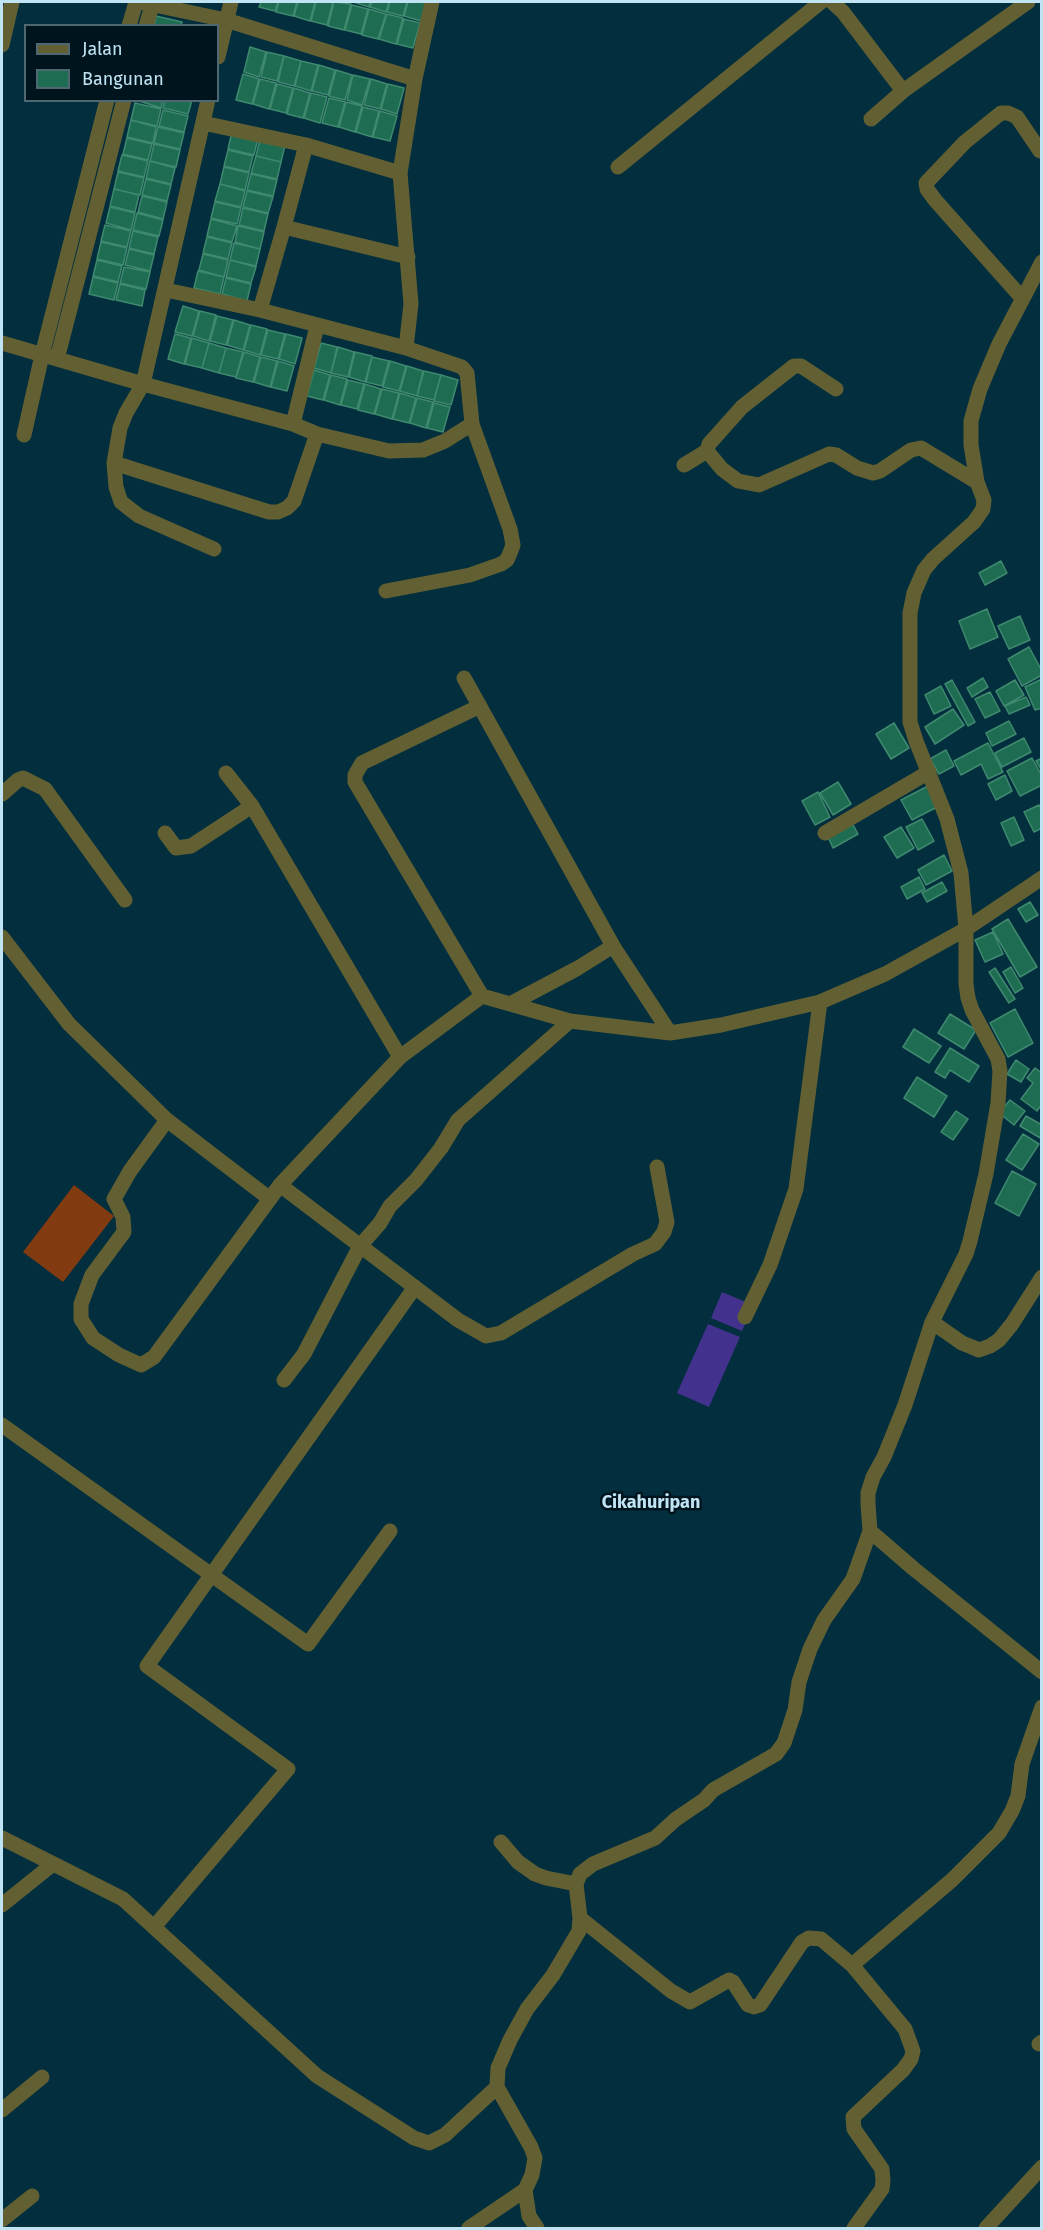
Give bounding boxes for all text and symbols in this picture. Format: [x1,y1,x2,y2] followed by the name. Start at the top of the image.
[24,24,219,102] legend
[82,38,123,60] text: Jalan
[82,68,164,90] text: Bangunan
[602,1492,700,1514] district label: Cikahuripan

